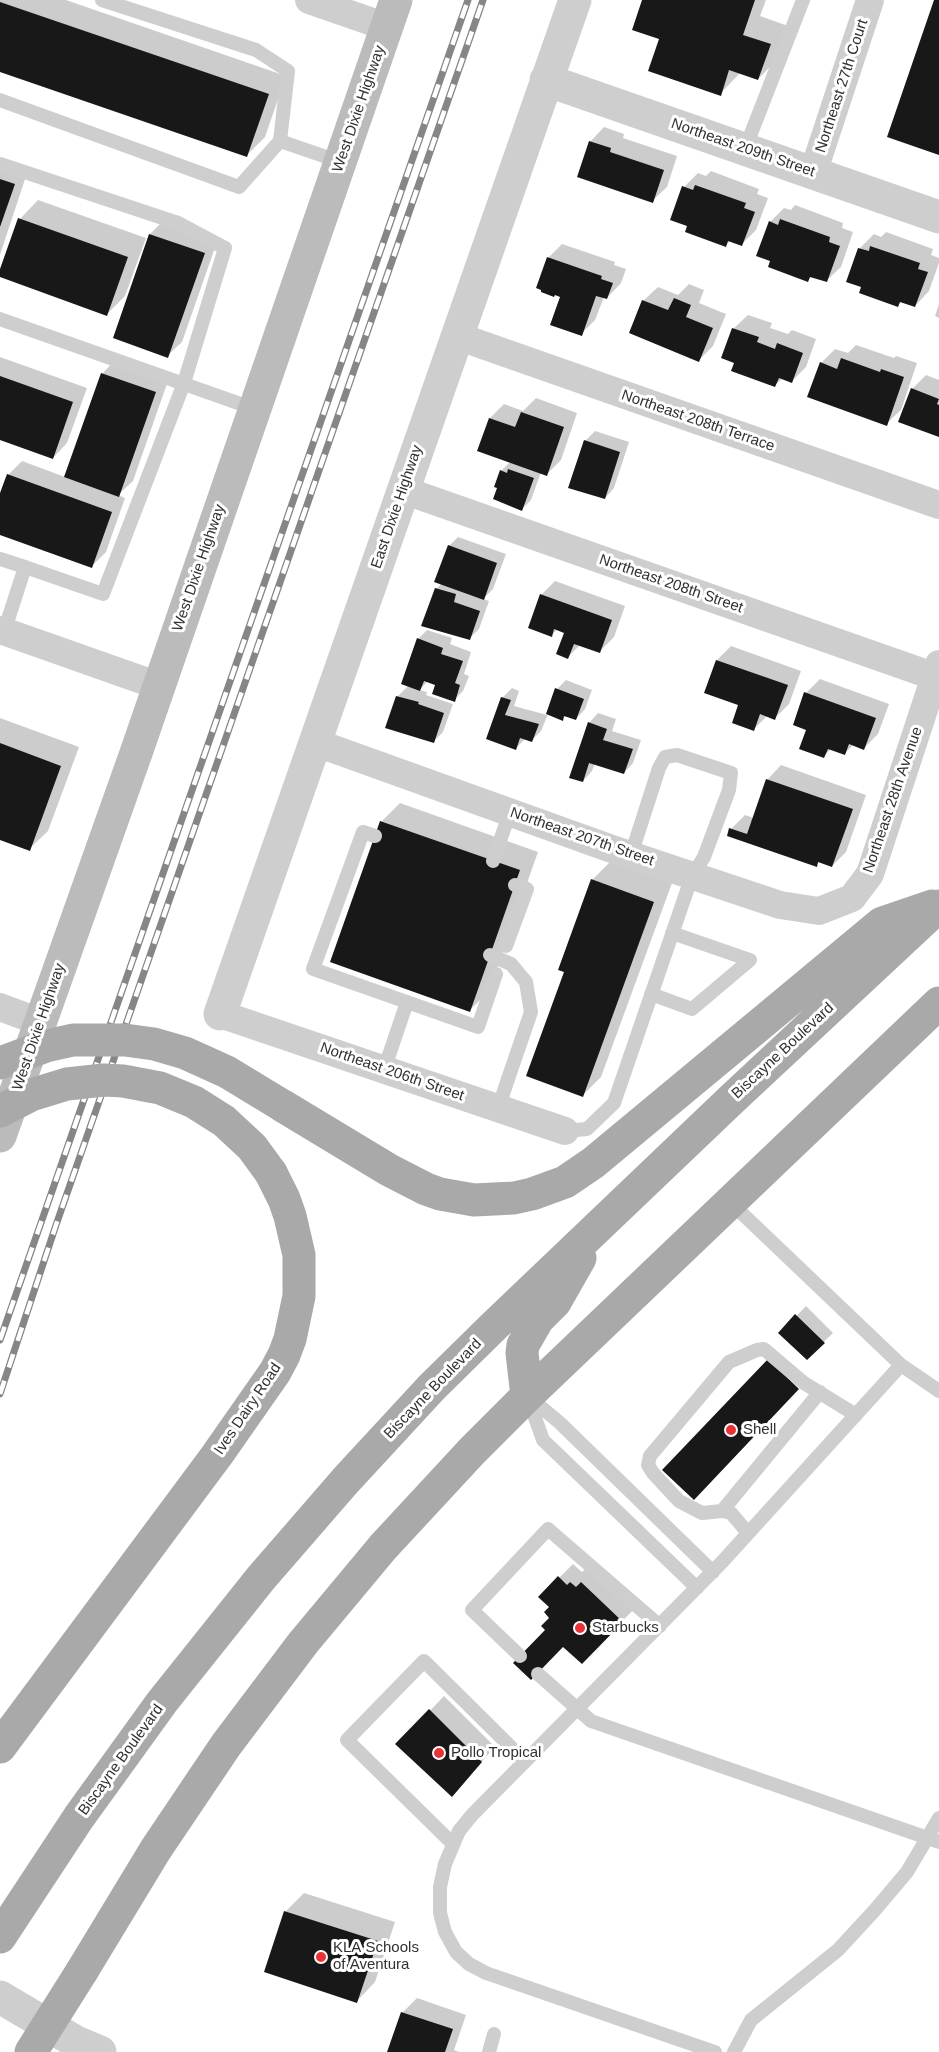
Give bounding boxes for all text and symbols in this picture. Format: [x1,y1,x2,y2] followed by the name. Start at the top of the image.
[812,17,872,155] street label: Northeast 27th Court
[329,43,389,175] street label: West Dixie Highway
[669,115,817,181] street label: Northeast 209th Street
[619,386,777,456] street label: Northeast 208th Terrace
[367,443,427,571] street label: East Dixie Highway
[169,502,229,634] street label: West Dixie Highway
[597,551,745,617] street label: Northeast 208th Street
[860,725,926,875] street label: Northeast 28th Avenue
[508,804,656,870] street label: Northeast 207th Street
[9,961,69,1093] street label: West Dixie Highway
[728,999,838,1103] street label: Biscayne Boulevard
[318,1039,466,1105] street label: Northeast 206th Street
[380,1335,486,1443] street label: Biscayne Boulevard
[211,1360,285,1458] street label: Ives Dairy Road
[743,1421,776,1439] place label: Shell
[724,1423,738,1437] marker: Shell
[592,1619,659,1637] place label: Starbucks
[573,1621,587,1635] marker: Starbucks
[75,1701,167,1819] street label: Biscayne Boulevard
[451,1744,541,1762] place label: Pollo Tropical
[432,1746,446,1760] marker: Pollo Tropical
[333,1939,419,1974] place label: KLA Schools of Aventura
[314,1950,328,1964] marker: KLA Schools of Aventura

